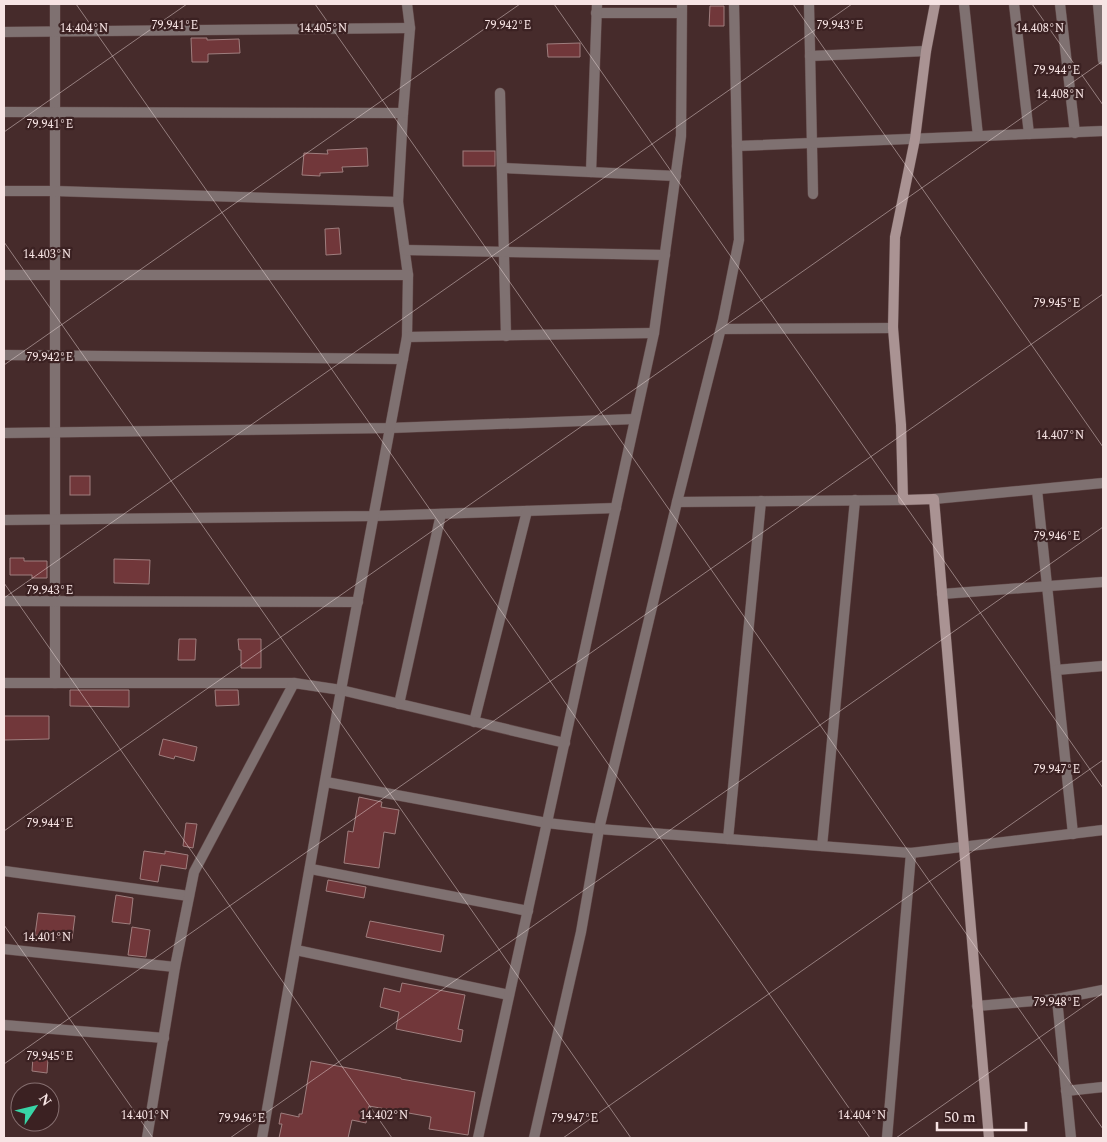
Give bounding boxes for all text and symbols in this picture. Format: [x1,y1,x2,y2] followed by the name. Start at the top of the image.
[152,16,198,35] text: 79.941°E
[485,16,531,35] text: 79.942°E
[817,16,863,35] text: 79.943°E
[60,19,108,38] text: 14.404°N
[299,19,347,38] text: 14.405°N
[1016,19,1064,38] text: 14.408°N
[1034,61,1080,80] text: 79.944°E
[1036,85,1084,104] text: 14.408°N
[27,115,73,134] text: 79.941°E
[23,245,71,264] text: 14.403°N
[1034,294,1080,313] text: 79.945°E
[27,348,73,367] text: 79.942°E
[1036,426,1084,445] text: 14.407°N
[1034,527,1080,546] text: 79.946°E
[27,581,73,600] text: 79.943°E
[1034,760,1080,779] text: 79.947°E
[27,814,73,833] text: 79.944°E
[23,928,71,947] text: 14.401°N
[1034,993,1080,1012] text: 79.948°E
[27,1047,73,1066] text: 79.945°E
[10,1082,60,1132] north arrow
[33,1089,57,1111] text: N
[937,1100,1026,1132] scale bar
[121,1106,169,1125] text: 14.401°N
[360,1106,408,1125] text: 14.402°N
[838,1106,886,1125] text: 14.404°N
[944,1106,976,1129] text: 50 m
[219,1109,265,1128] text: 79.946°E
[552,1109,598,1128] text: 79.947°E

